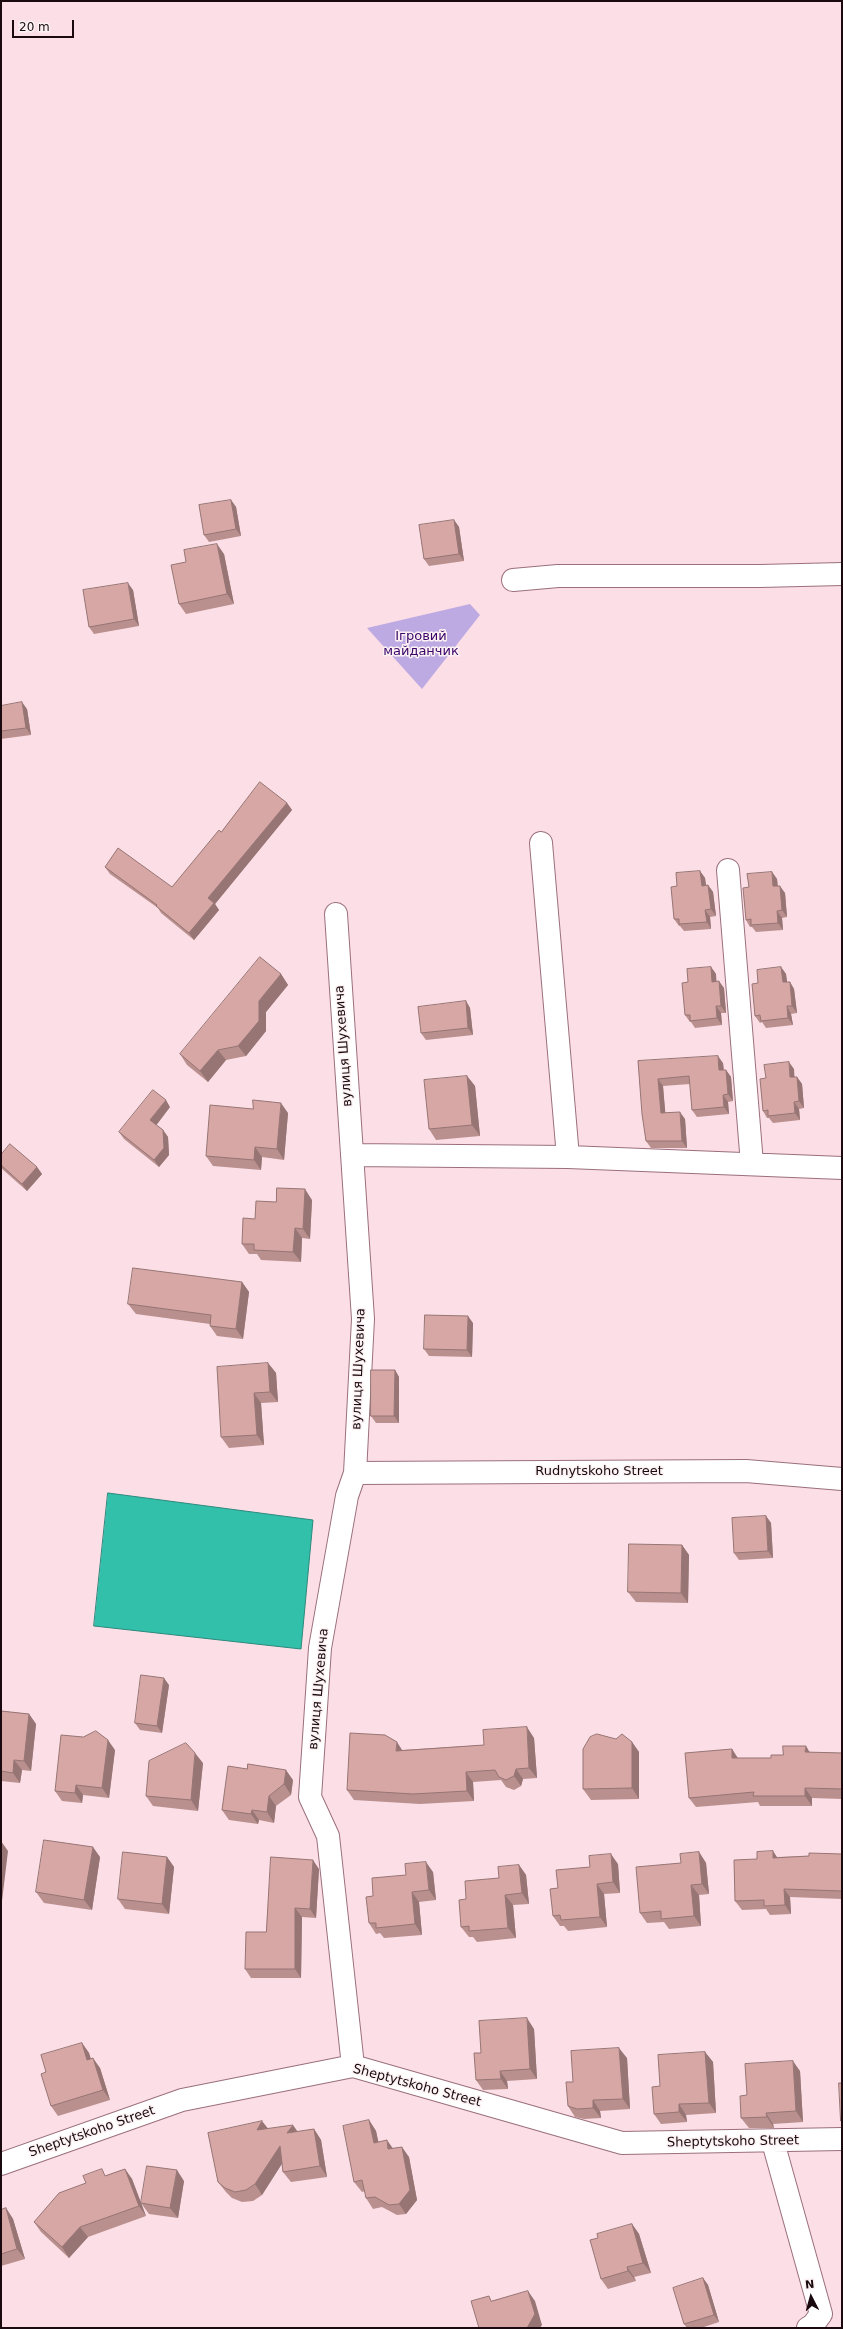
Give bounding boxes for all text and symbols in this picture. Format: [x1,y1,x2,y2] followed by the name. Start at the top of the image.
[14,12,76,38] scale bar
[19,20,50,34] text: 20 m
[383,629,459,660] park label: Ігровий майданчик
[332,985,356,1107] street label: вулиця Шухевича
[349,1308,369,1430] street label: вулиця Шухевича
[535,1464,663,1480] street label: Rudnytskoho Street
[306,1628,332,1750] street label: вулиця Шухевича
[351,2061,483,2111] street label: Sheptytskoho Street
[27,2103,157,2161] street label: Sheptytskoho Street
[667,2133,799,2151] street label: Sheptytskoho Street
[791,2277,831,2317] north arrow
[804,2278,815,2292] text: N

